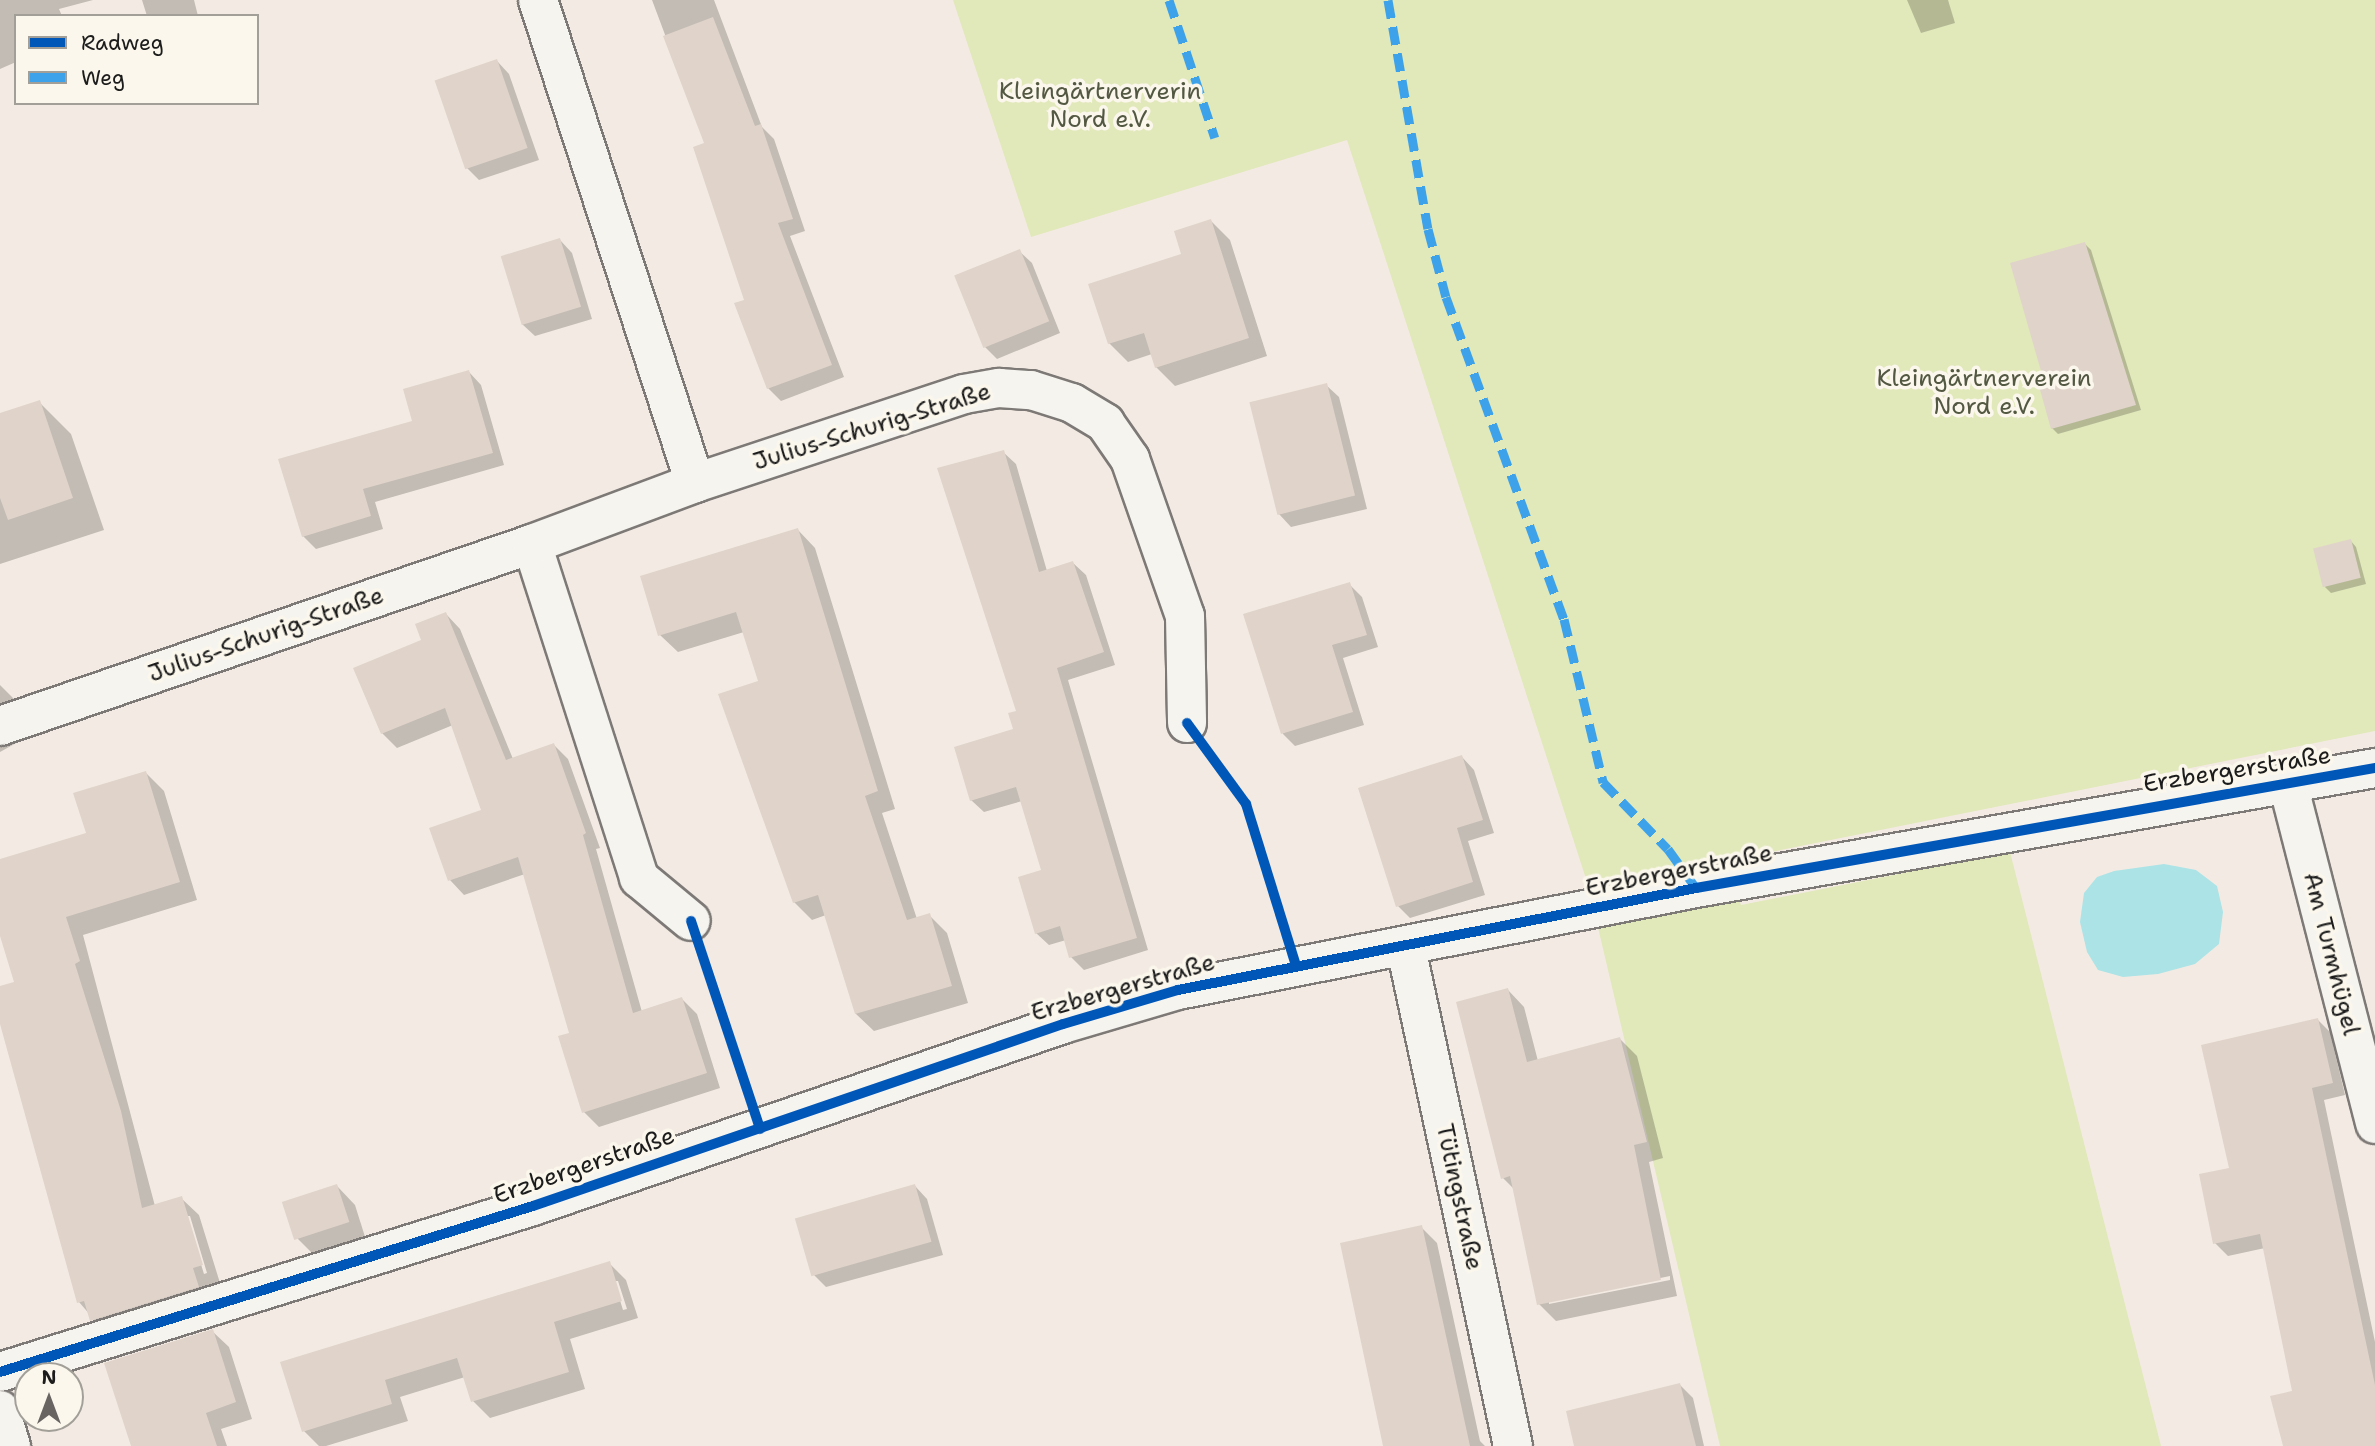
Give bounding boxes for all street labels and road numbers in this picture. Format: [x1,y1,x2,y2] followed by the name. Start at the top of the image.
[750,377,994,477] street label: Julius-Schurig-Straße
[145,581,387,689] street label: Julius-Schurig-Straße
[2141,741,2333,799] street label: Erzbergerstraße
[1583,839,1775,903] street label: Erzbergerstraße
[2297,870,2365,1038] street label: Am Turmhügel
[1028,948,1218,1028] street label: Erzbergerstraße
[490,1121,678,1211] street label: Erzbergerstraße
[1429,1121,1489,1273] street label: Tütingstraße

